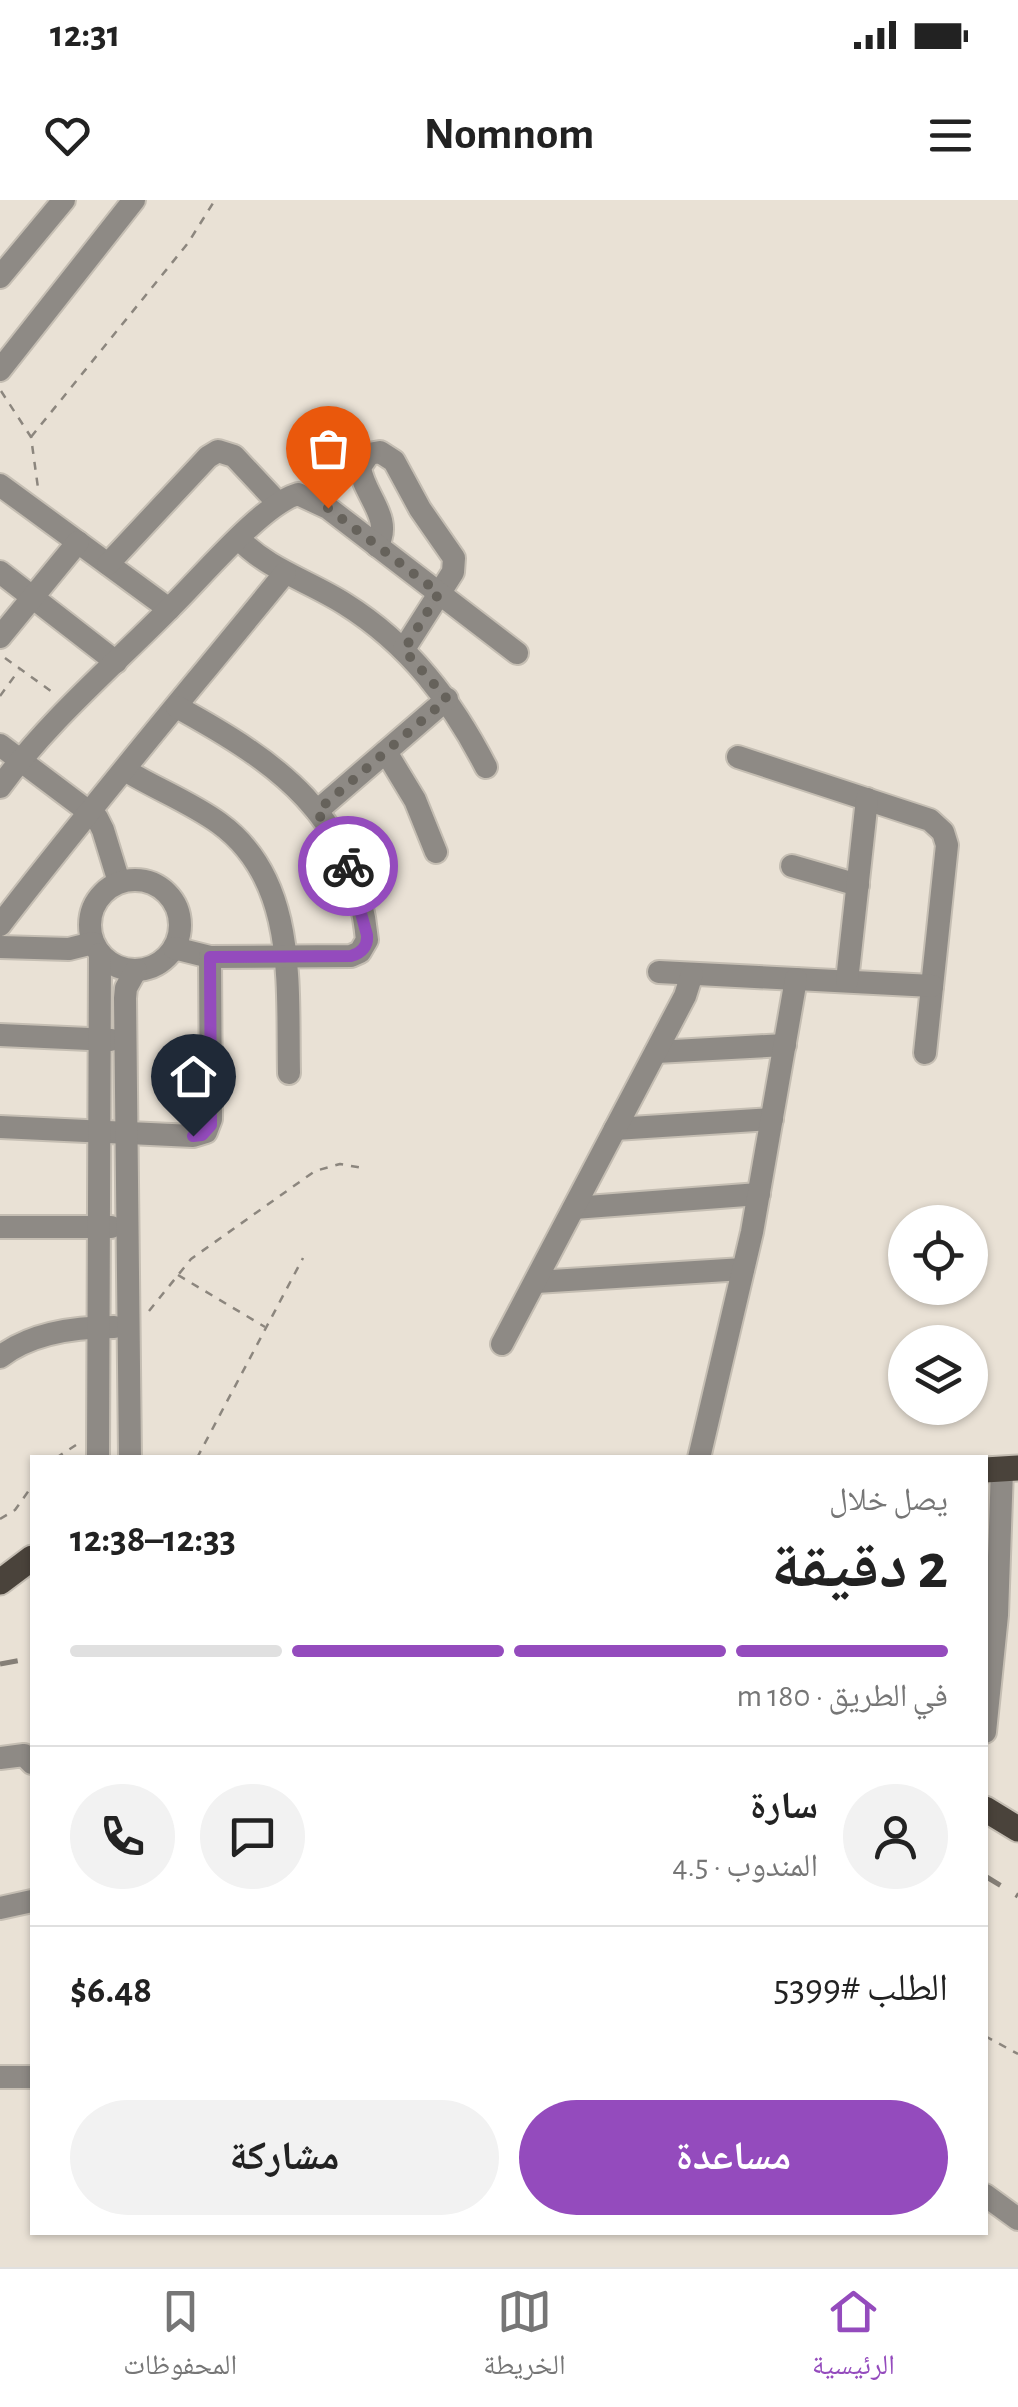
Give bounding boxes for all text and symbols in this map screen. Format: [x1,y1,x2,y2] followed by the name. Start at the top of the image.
[50,16,120,54] text: 12:31
[40,108,95,163] icon: heart
[923,108,978,163] icon: menu
[424,112,594,157] text: Nomnom
[286,406,371,509] pin
[301,421,356,476] icon: bag
[298,816,398,916] courier
[321,839,376,894] icon: bike
[151,1034,236,1137] pin
[166,1049,221,1104] icon: home
[888,1205,988,1425] map controls
[888,1205,988,1305] button: locate
[888,1325,988,1425] button: layers
[829,1484,948,1516] text: يصل خلال
[70,1521,236,1559] text: 12:33–12:38
[771,1535,948,1600] text: 2 دقيقة
[736,1680,948,1712] text: في الطريق · 180 m
[70,1784,175,1889] button: phone
[200,1784,305,1889] button: chat
[843,1784,948,1889] button: person
[750,1788,818,1826] text: سارة
[672,1850,818,1882] text: المندوب · 4.5
[773,1970,948,2008] text: الطلب #5399
[70,1972,152,2010] text: $6.48
[70,2100,499,2215] button: مشاركة
[519,2100,948,2215] button: مساعدة
[123,2284,237,2392] tab: المحفوظات
[483,2284,566,2392] tab: الخريطة
[812,2284,895,2392] tab: الرئيسية

